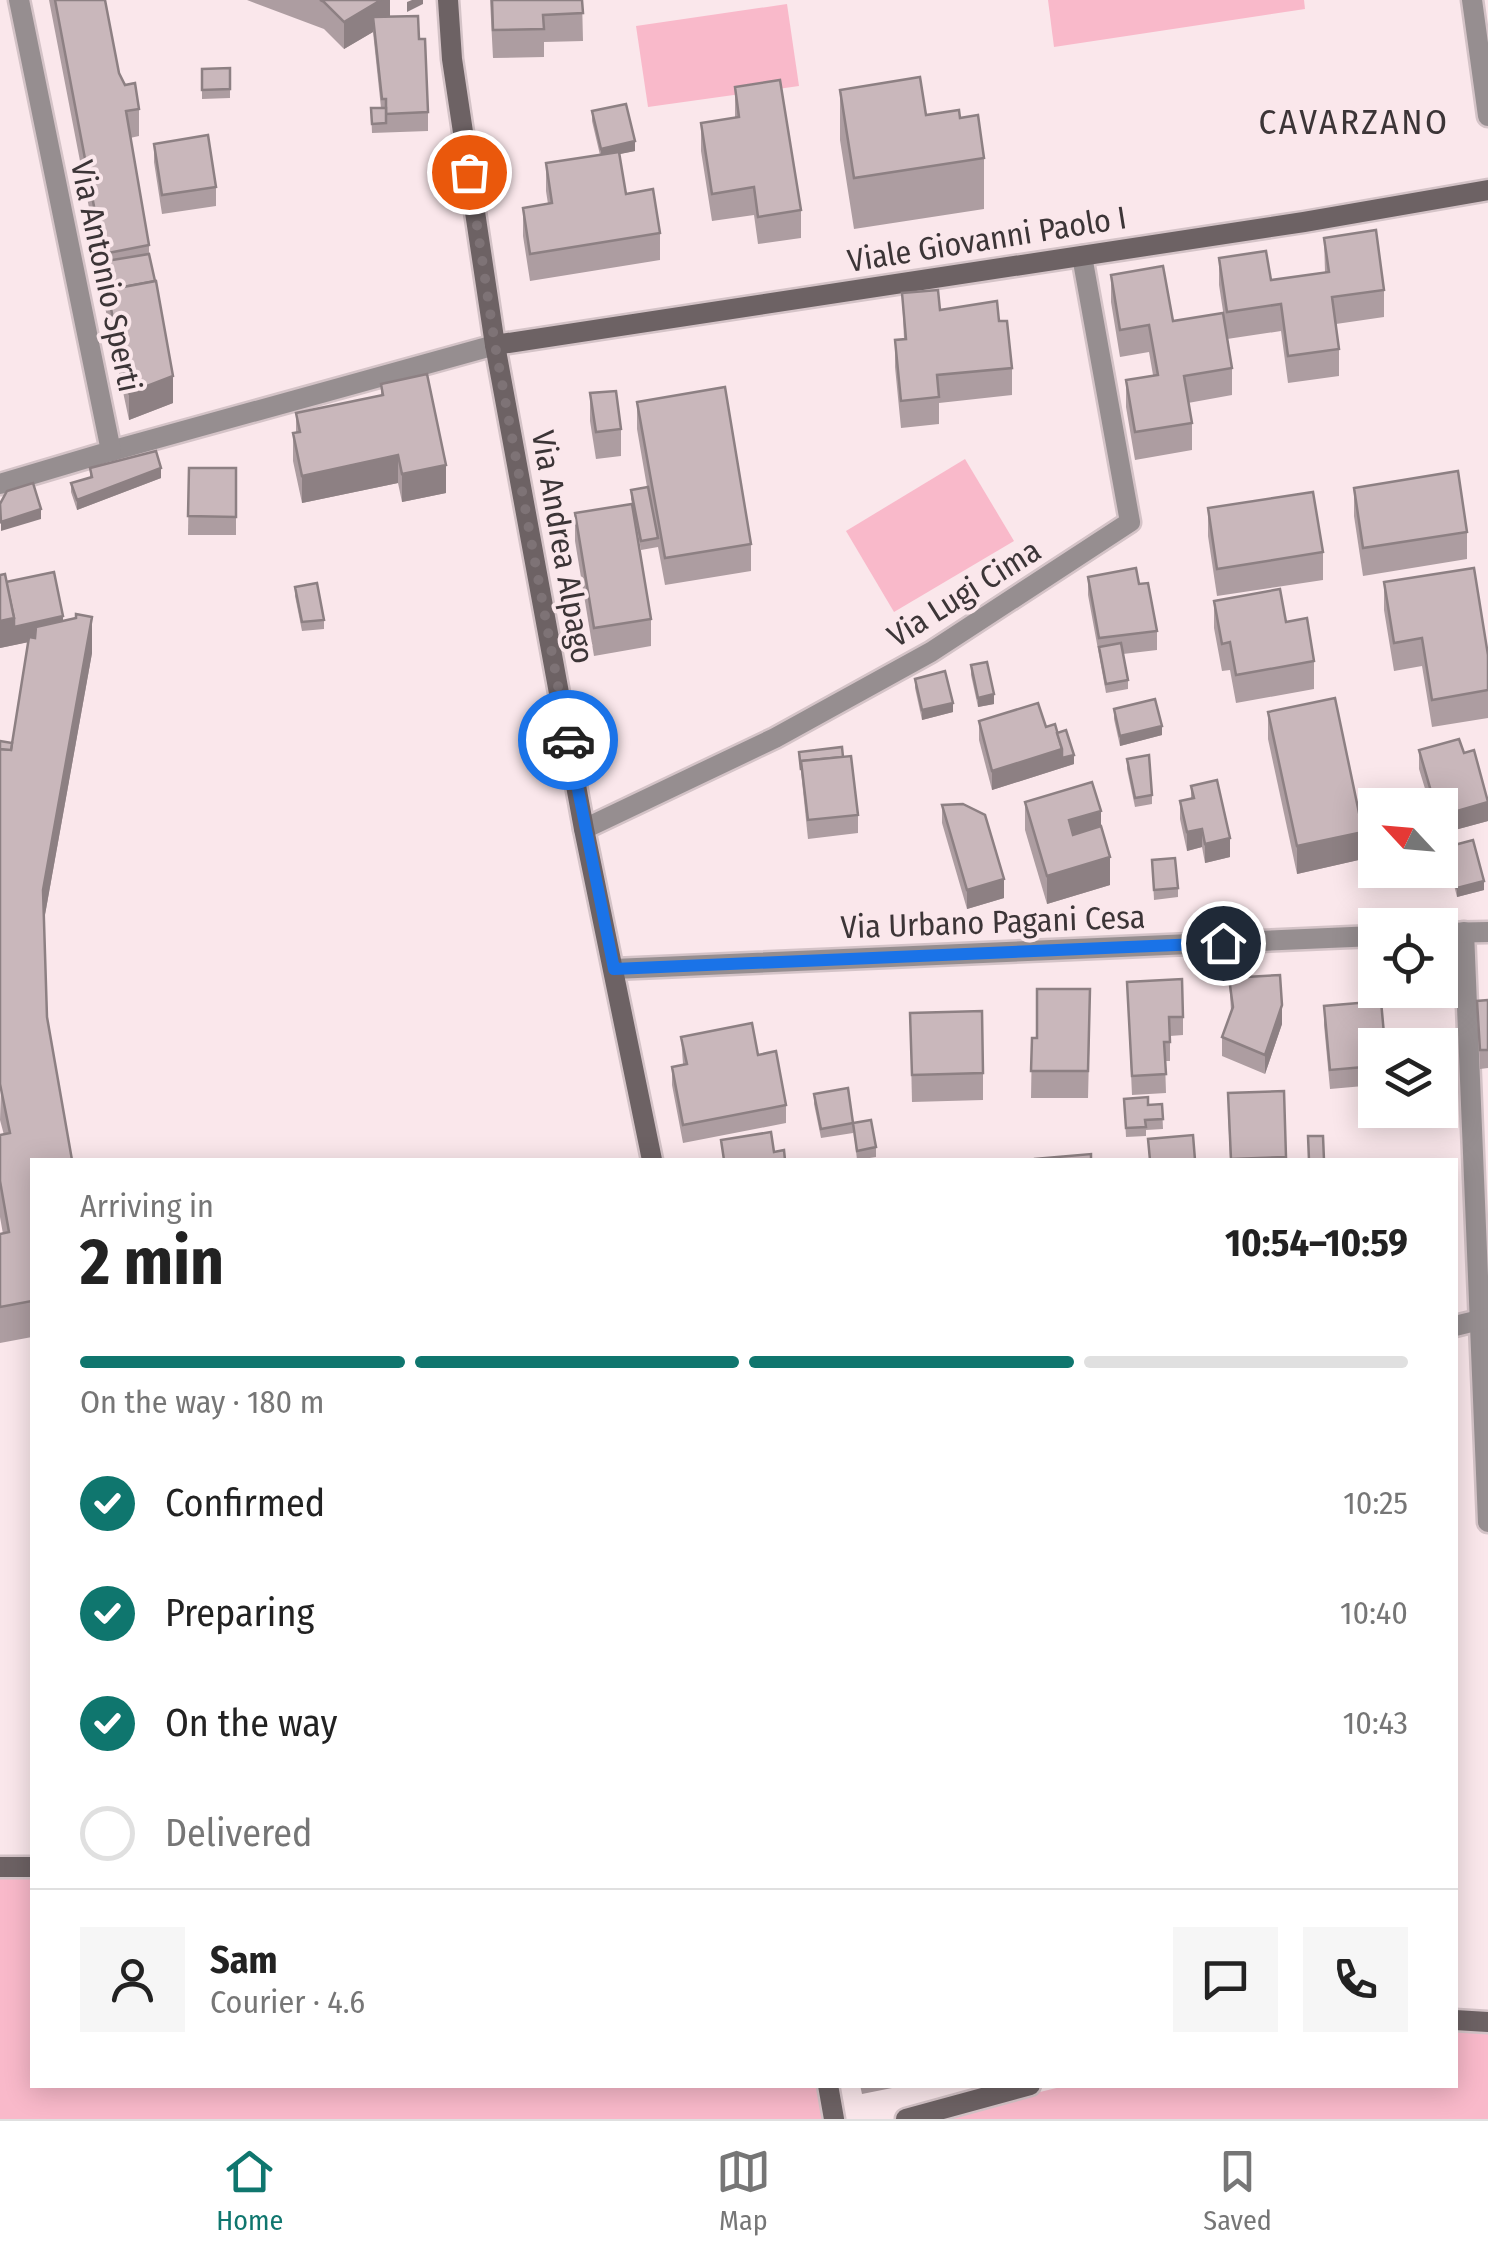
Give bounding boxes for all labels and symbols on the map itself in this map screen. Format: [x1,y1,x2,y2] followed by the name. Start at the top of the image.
[1259,101,1449,143] district label: CAVARZANO
[427,130,512,215] pin
[63,157,149,395] street label: Via Antonio Sperti
[845,198,1129,280] street label: Viale Giovanni Paolo I
[524,427,602,667] street label: Via Andrea Alpago
[880,531,1048,655] street label: Via Lugi Cima
[518,690,618,790] courier
[1358,788,1458,888] north arrow
[840,898,1146,946] street label: Via Urbano Pagani Cesa
[1181,901,1266,986] pin

